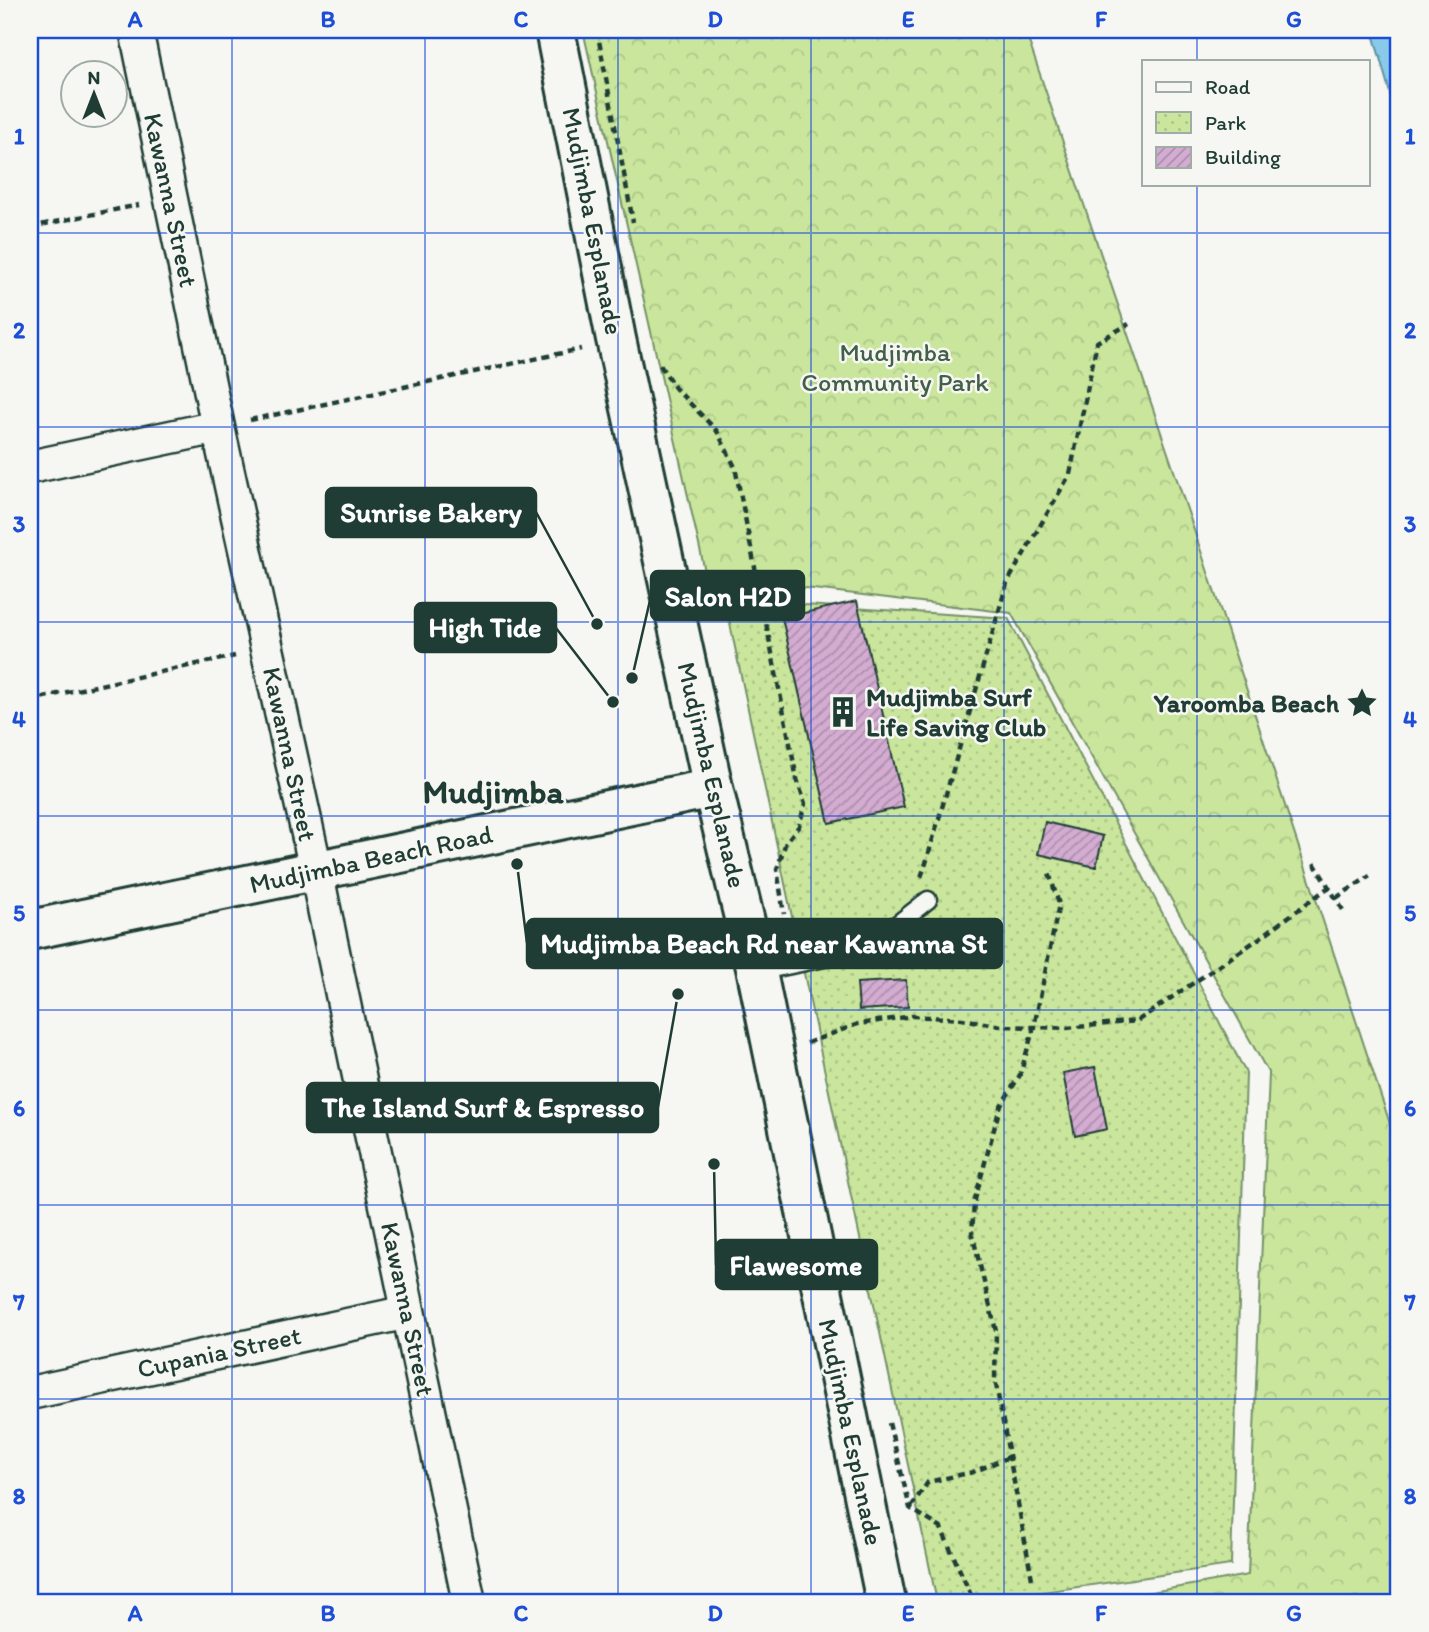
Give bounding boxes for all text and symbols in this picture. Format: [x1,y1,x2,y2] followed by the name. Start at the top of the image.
[127,5,143,33] text: A
[321,5,336,33] text: B
[514,5,529,33] text: C
[707,5,723,33] text: D
[902,5,915,33] text: E
[1095,5,1108,33] text: F
[1286,5,1302,33] text: G
[60,60,130,130] north arrow
[1142,60,1370,186] legend
[88,66,100,89] text: N
[1205,74,1251,99] text: Road
[555,105,631,337] street label: Mudjimba Esplanade
[137,110,205,290] street label: Kawanna Street
[1205,110,1247,135] text: Park
[14,122,25,150] text: 1
[1405,122,1416,150] text: 1
[1205,144,1281,169] text: Building
[13,316,26,344] text: 2
[1404,316,1417,344] text: 2
[801,336,989,398] park label: Mudjimba Community Park
[326,488,536,537] callout: Sunrise Bakery
[340,495,522,529] text: Sunrise Bakery
[13,510,26,538] text: 3
[1404,510,1417,538] text: 3
[651,571,804,620] callout: Salon H2D
[665,579,791,613] text: Salon H2D
[415,603,556,652] callout: High Tide
[428,610,542,644] text: High Tide
[670,659,754,891] street label: Mudjimba Esplanade
[256,664,324,844] street label: Kawanna Street
[866,681,1046,743] place label: Mudjimba Surf Life Saving Club
[1345,686,1379,720] place icon: Yaroomba Beach
[1153,687,1340,719] place label: Yaroomba Beach
[826,695,860,729] building icon: Mudjimba Surf Life Saving Club
[12,705,26,733] text: 4
[1403,705,1417,733] text: 4
[422,772,564,811] district label: Mudjimba
[247,817,496,900] street label: Mudjimba Beach Road
[13,899,25,927] text: 5
[1404,899,1416,927] text: 5
[527,919,1002,968] callout: Mudjimba Beach Rd near Kawanna St
[541,926,988,960] text: Mudjimba Beach Rd near Kawanna St
[307,1083,658,1132] callout: The Island Surf & Espresso
[321,1090,644,1124] text: The Island Surf & Espresso
[13,1094,25,1122] text: 6
[1404,1094,1416,1122] text: 6
[374,1219,442,1399] street label: Kawanna Street
[716,1240,877,1289] callout: Flawesome
[730,1248,862,1282] text: Flawesome
[12,1288,25,1316] text: 7
[1403,1288,1416,1316] text: 7
[811,1316,891,1548] street label: Mudjimba Esplanade
[134,1319,304,1385] street label: Cupania Street
[13,1482,26,1510] text: 8
[1404,1482,1417,1510] text: 8
[127,1599,143,1627] text: A
[321,1599,336,1627] text: B
[514,1599,529,1627] text: C
[707,1599,723,1627] text: D
[902,1599,915,1627] text: E
[1095,1599,1108,1627] text: F
[1286,1599,1302,1627] text: G

